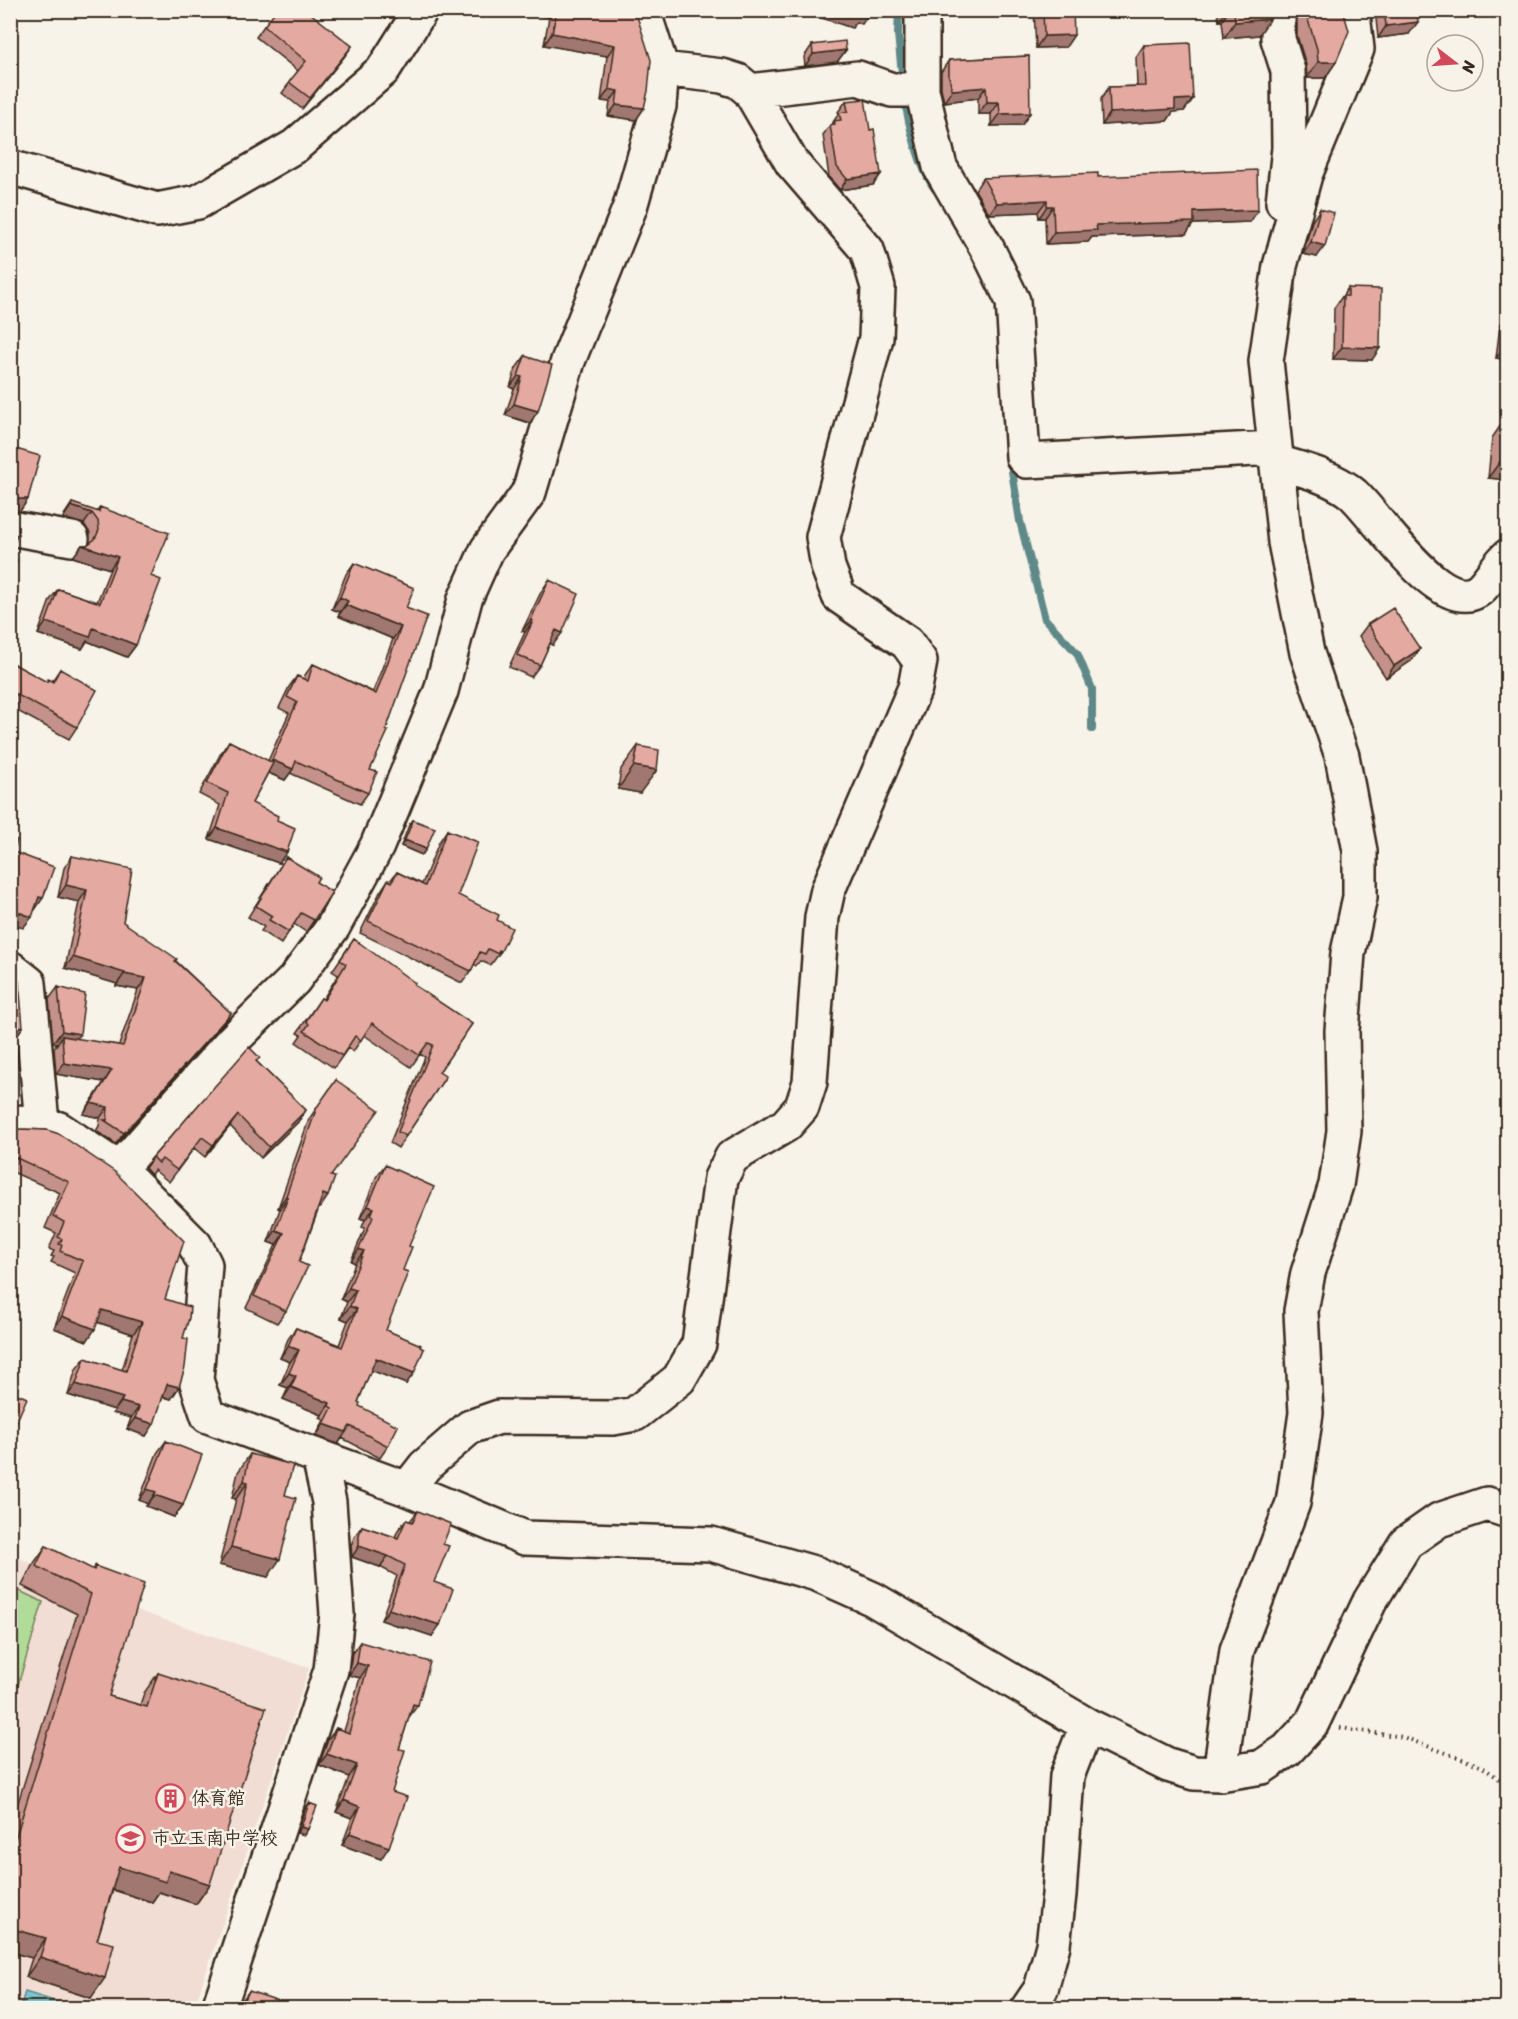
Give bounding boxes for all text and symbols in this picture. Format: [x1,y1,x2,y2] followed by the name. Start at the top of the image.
[1425,33,1485,93] north arrow
[1453,57,1485,78] text: N
[154,1782,186,1814] building icon: 体育館
[191,1782,245,1814] place label: 体育館
[115,1822,147,1854] school or university icon: 市立玉南中学校
[152,1822,278,1854] place label: 市立玉南中学校

